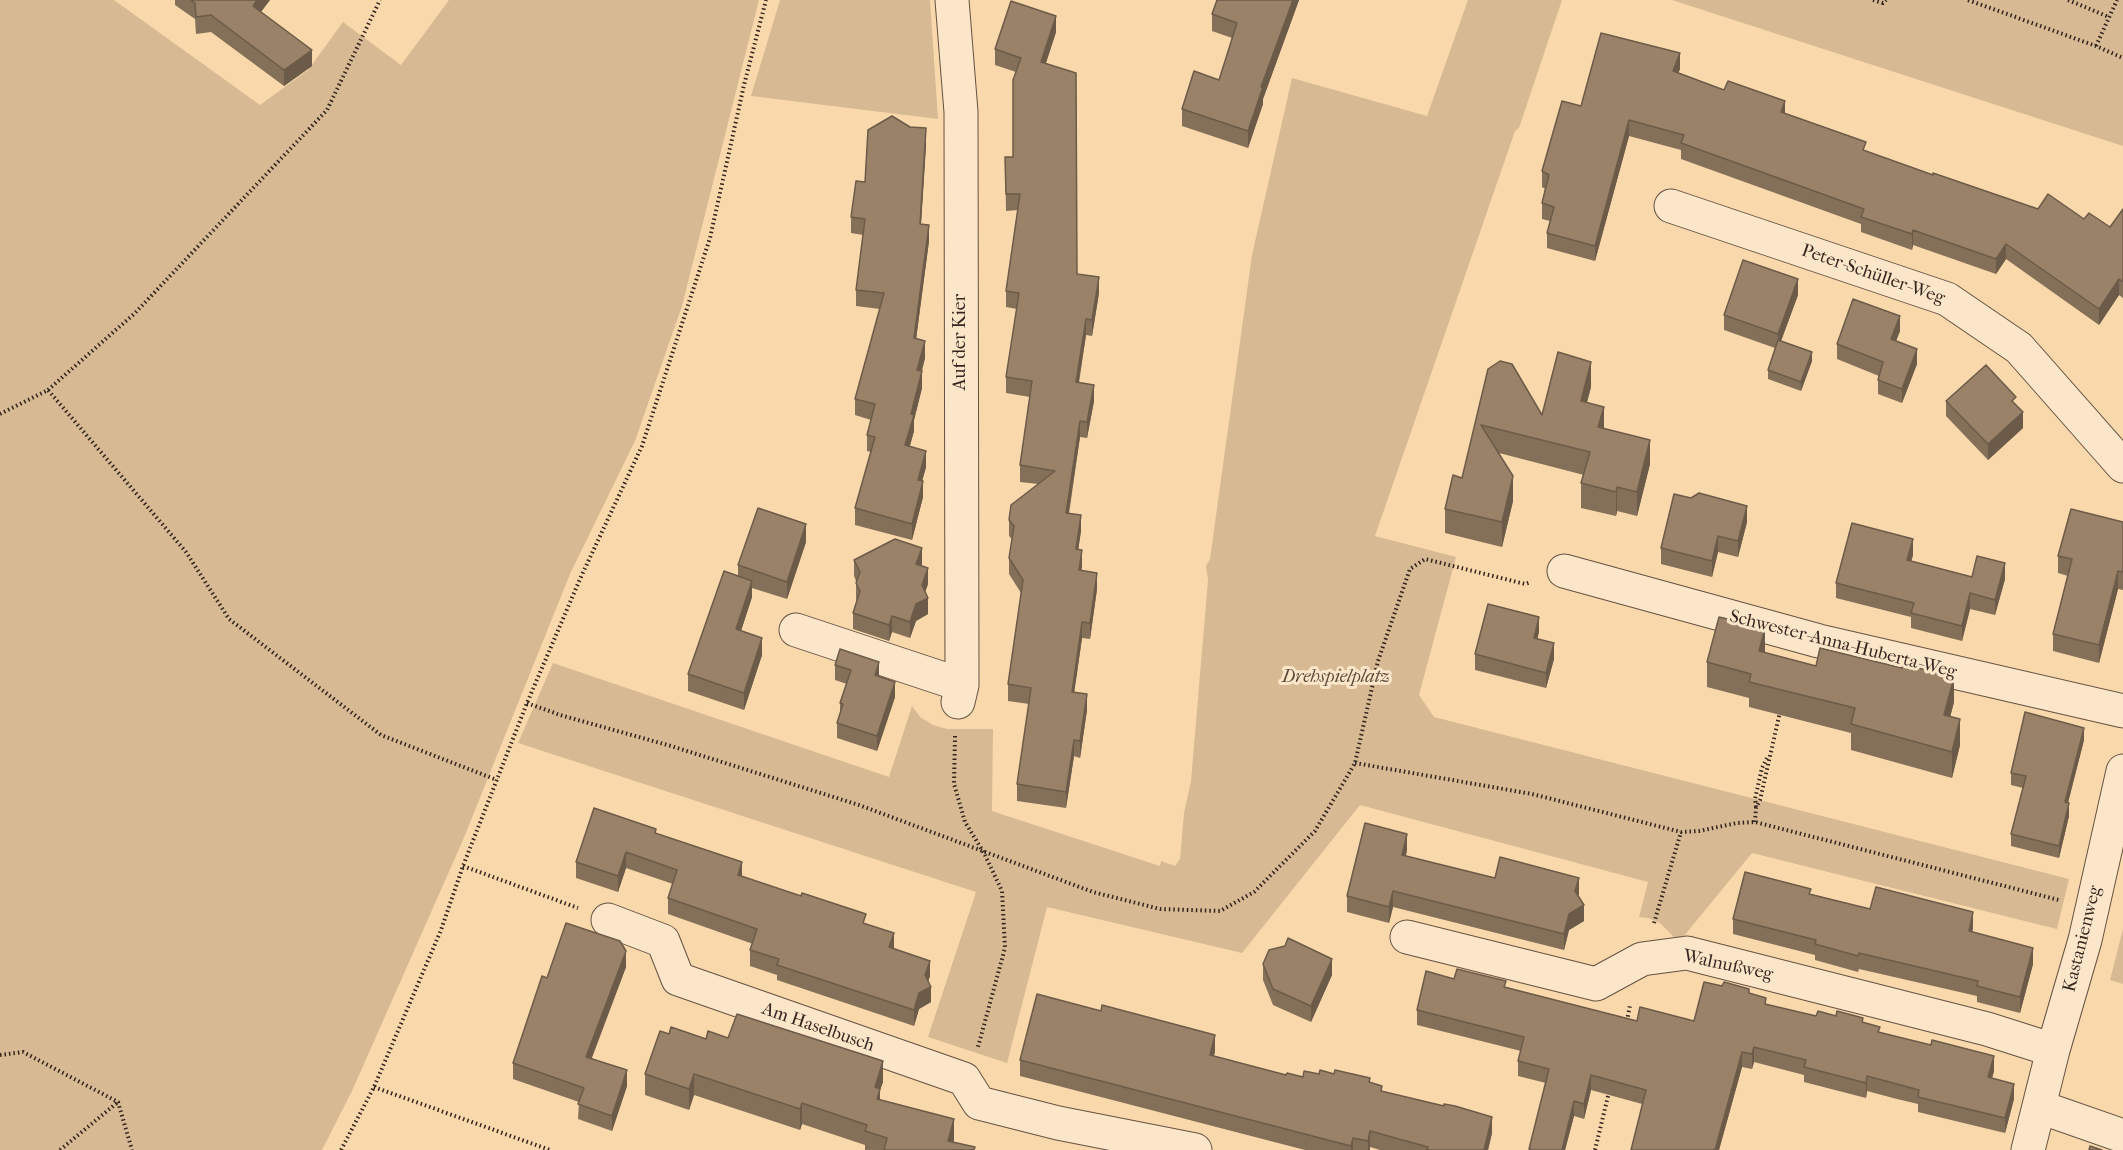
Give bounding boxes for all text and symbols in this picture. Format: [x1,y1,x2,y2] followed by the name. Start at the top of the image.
[1798,240,1948,310] street label: Peter-Schüller-Weg
[950,294,972,390] street label: Auf der Kier
[1727,606,1959,684] street label: Schwester-Anna-Huberta-Weg
[1282,667,1390,689] park label: Drehspielplatz
[2059,883,2107,995] street label: Kastanienweg
[1681,946,1775,986] street label: Walnußweg
[759,999,877,1057] street label: Am Haselbusch

